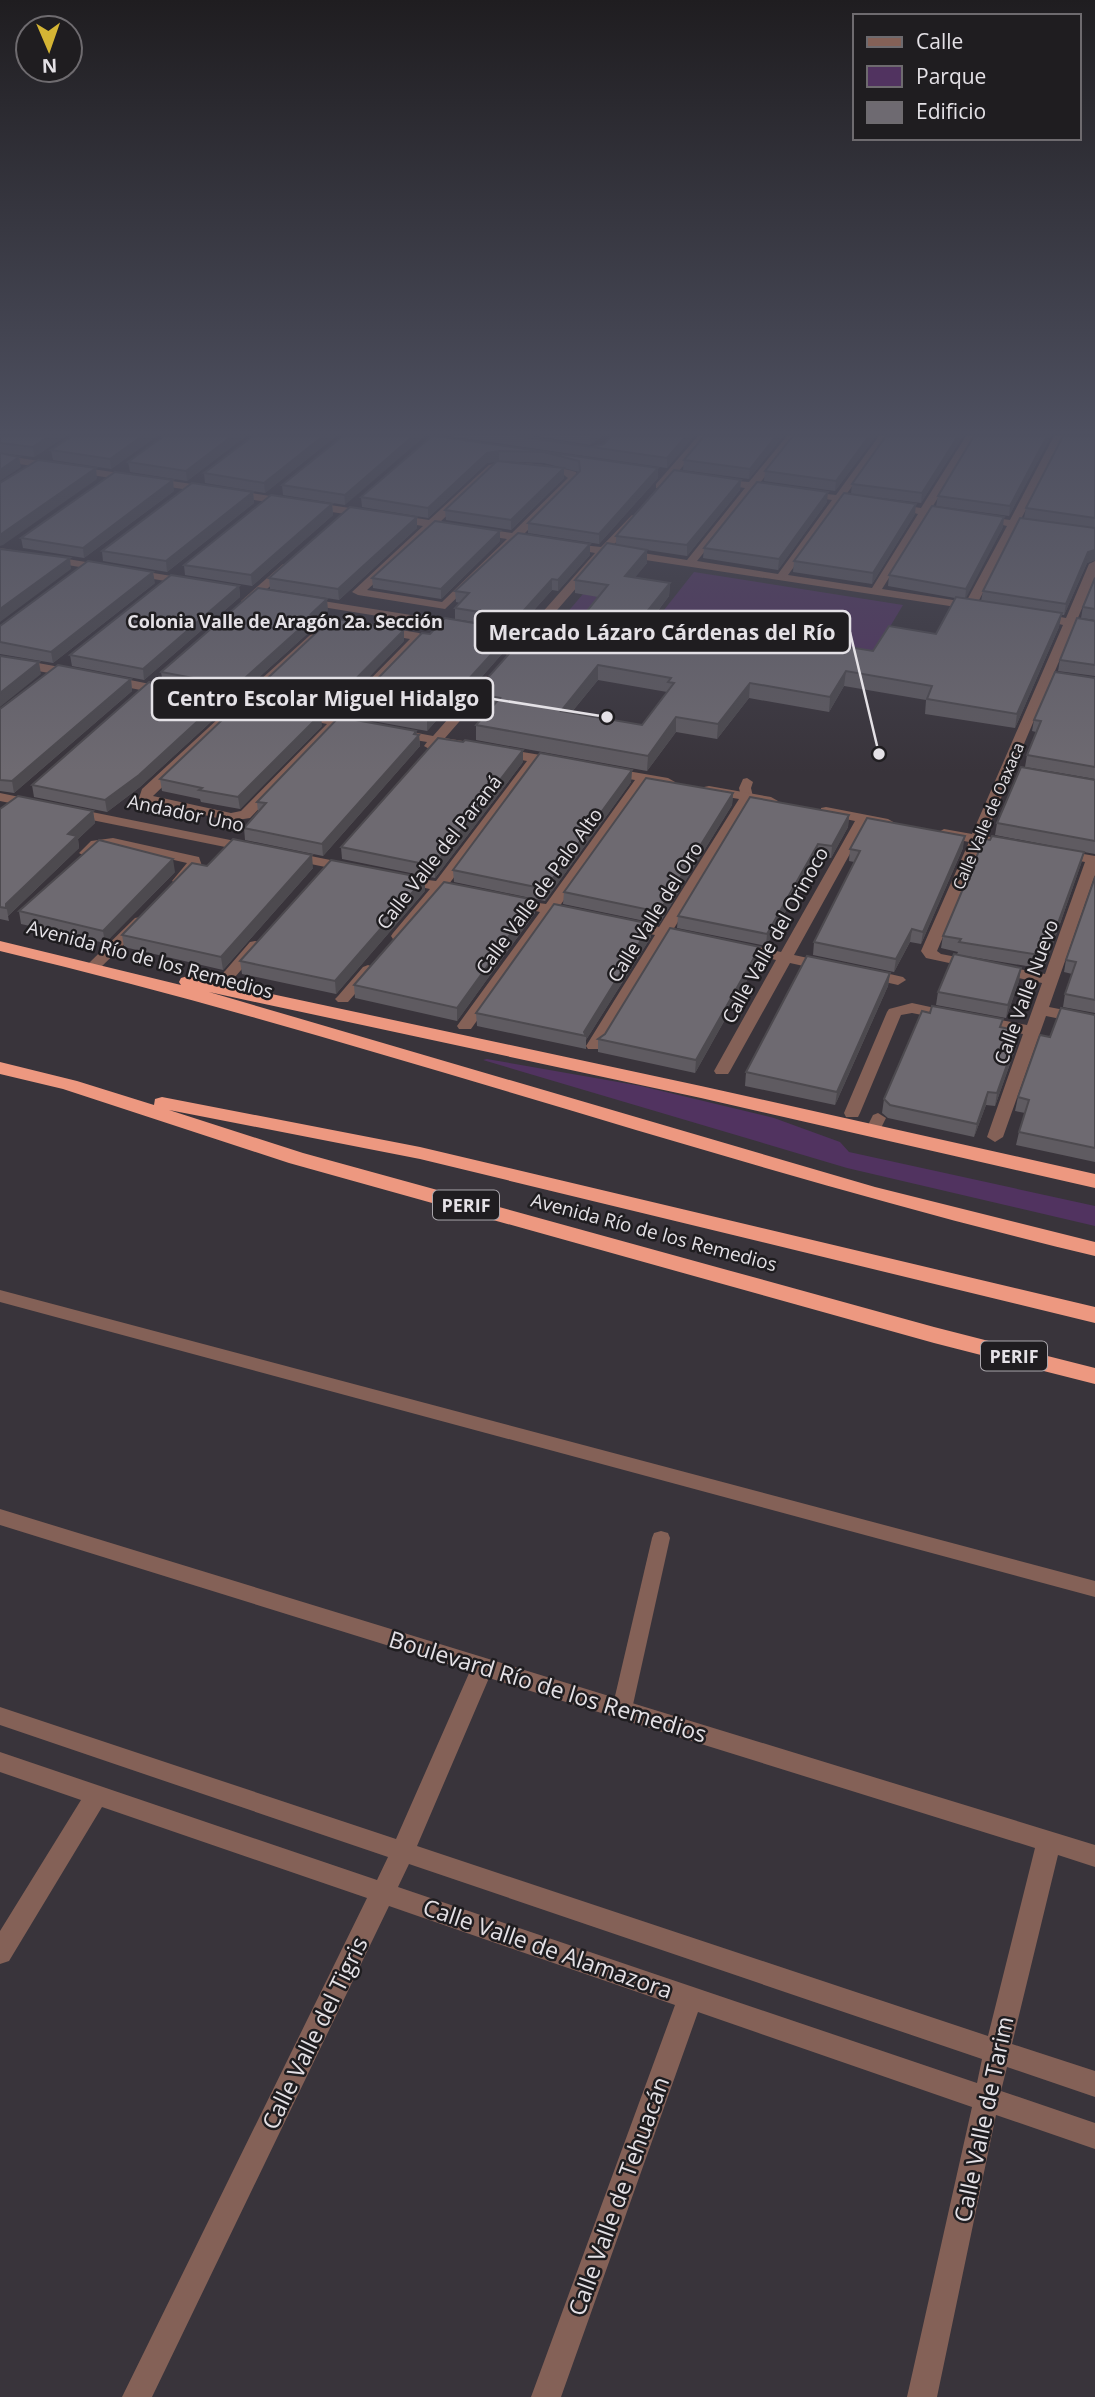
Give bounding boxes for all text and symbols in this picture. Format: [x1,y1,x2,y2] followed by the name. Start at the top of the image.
[14,14,84,84] north arrow
[853,14,1081,140] legend
[916,27,963,55] text: Calle
[41,53,58,79] text: N
[916,62,986,90] text: Parque
[916,97,986,125] text: Edificio
[127,609,443,633] district label: Colonia Valle de Aragón 2a. Sección
[475,611,850,653] callout: Mercado Lázaro Cárdenas del Río
[489,618,835,646] text: Mercado Lázaro Cárdenas del Río
[152,678,493,720] callout: Centro Escolar Miguel Hidalgo
[167,684,479,712] text: Centro Escolar Miguel Hidalgo
[947,739,1029,893] street label: Calle Valle de Oaxaca
[370,769,508,935] street label: Calle Valle del Paraná
[125,788,247,838] street label: Andador Uno
[470,802,608,980] street label: Calle Valle de Palo Alto
[601,837,709,987] street label: Calle Valle del Oro
[716,842,834,1028] street label: Calle Valle del Orinoco
[24,914,276,1004] street label: Avenida Río de los Remedios
[988,916,1064,1068] street label: Calle Valle Nuevo
[528,1187,780,1277] street label: Avenida Río de los Remedios
[433,1190,499,1220] road number: PERIF
[981,1342,1047,1371] road number: PERIF
[385,1622,711,1750] street label: Boulevard Río de los Remedios
[419,1890,677,2006] street label: Calle Valle de Alamazora
[253,1931,375,2135] street label: Calle Valle del Tigris
[946,2013,1020,2225] street label: Calle Valle de Tarim
[560,2072,676,2320] street label: Calle Valle de Tehuacán

